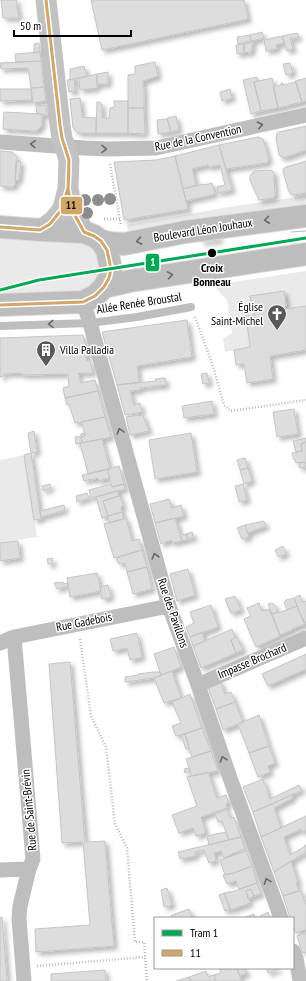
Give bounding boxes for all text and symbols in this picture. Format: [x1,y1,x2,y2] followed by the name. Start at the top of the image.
[14,12,131,38] scale bar
[20,18,41,33] text: 50 m
[153,121,243,154] street label: Rue de la Convention
[256,121,263,129] one-way arrow
[30,140,36,149] one-way arrow
[101,145,107,153] one-way arrow
[60,196,83,215] line badge: 11
[66,198,76,212] text: 11
[152,214,253,245] street label: Boulevard Léon Jouhaux
[264,216,270,225] one-way arrow
[136,236,142,245] one-way arrow
[206,247,218,259] marker: Croix Bonneau
[145,253,160,272] line badge: 1
[150,255,156,269] text: 1
[193,260,231,289] place label: Croix Bonneau
[167,271,173,280] one-way arrow
[95,288,183,317] street label: Allée Renée Broustal
[211,299,263,328] place label: Église Saint-Michel
[266,303,288,331] church icon: Église Saint-Michel
[48,320,54,329] one-way arrow
[35,339,57,367] building icon: Villa Palladia
[59,342,114,357] place label: Villa Palladia
[116,428,125,435] one-way arrow
[151,553,160,560] one-way arrow
[155,576,192,650] street label: Rue des Pavillons
[55,609,113,634] street label: Rue Gadebois
[215,639,288,682] street label: Impasse Brochard
[220,756,228,763] one-way arrow
[17,769,40,851] street label: Rue de Saint-Brévin
[263,878,271,885] one-way arrow
[154,917,294,969] legend
[190,925,218,940] text: Tram 1
[190,945,201,960] text: 11

